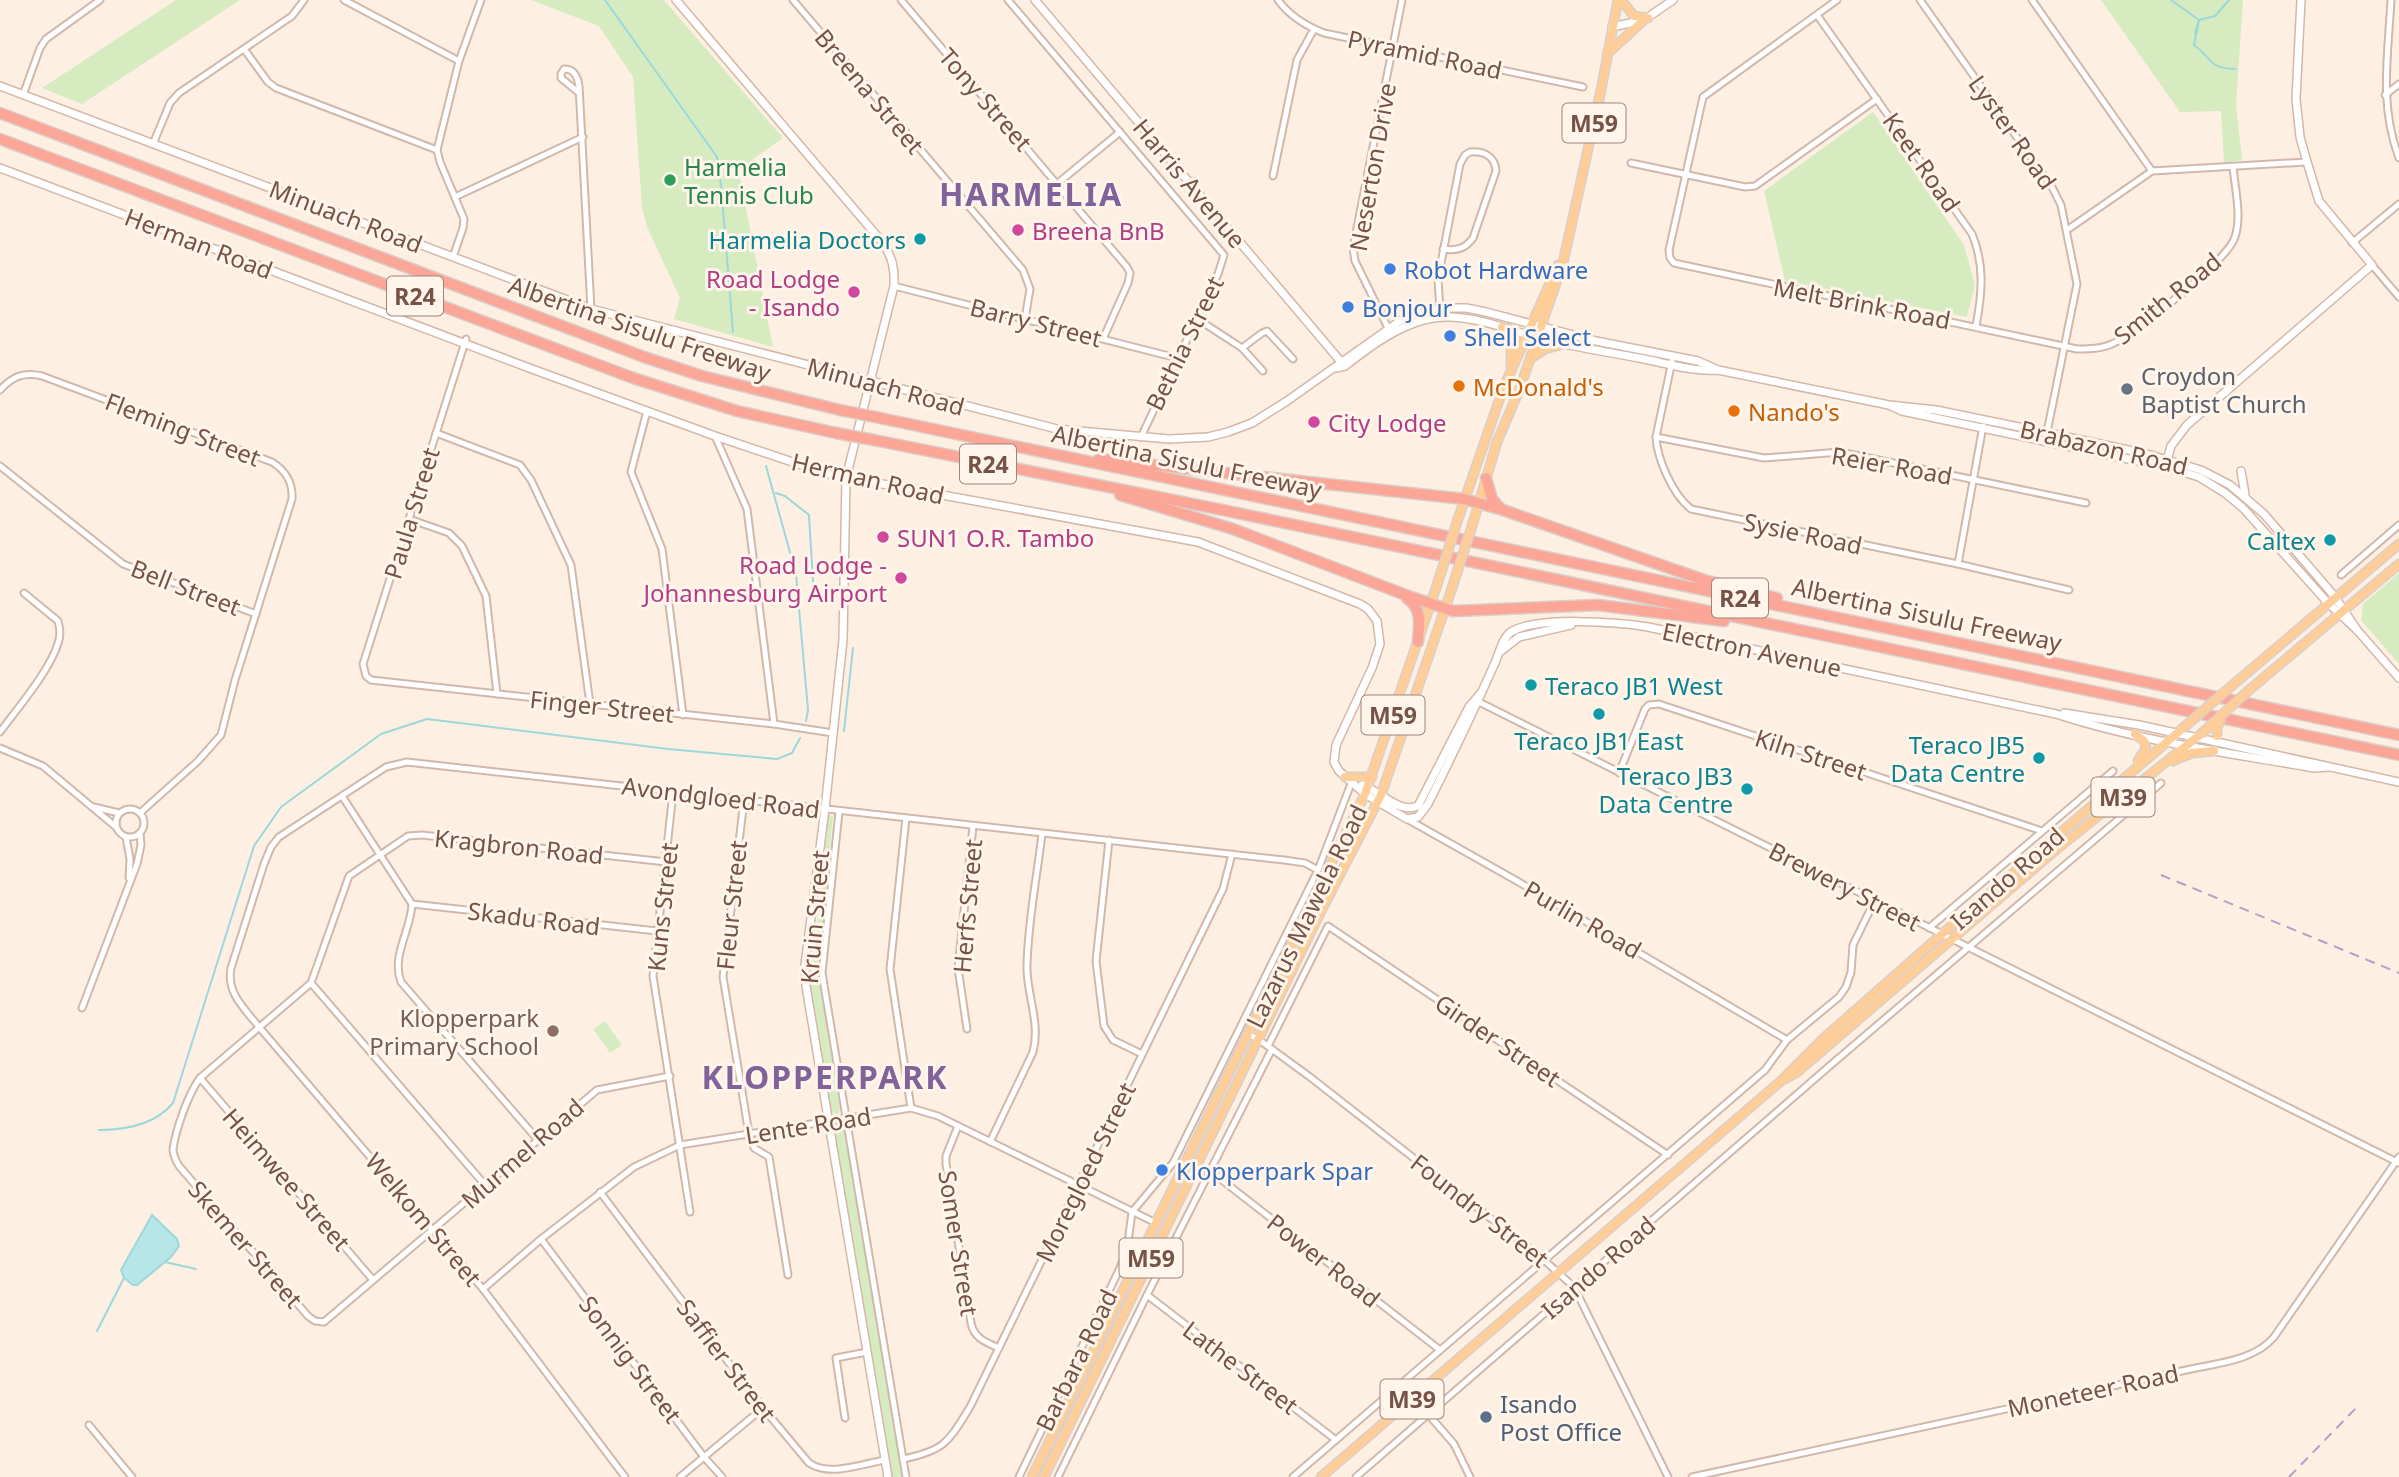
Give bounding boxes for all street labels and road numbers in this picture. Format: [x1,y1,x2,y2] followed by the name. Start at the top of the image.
[808,22,932,161] street label: Breena Street
[1345,22,1505,86] street label: Pyramid Road
[932,40,1040,158] street label: Tony Street
[1962,68,2064,196] street label: Lyster Road
[1341,80,1403,254] street label: Neserton Drive
[1562,104,1626,142] road number: M59
[1876,106,1968,218] street label: Keet Road
[1126,111,1254,255] street label: Harris Avenue
[265,172,427,260] street label: Minuach Road
[120,200,278,286] street label: Herman Road
[2106,245,2228,351] street label: Smith Road
[505,268,776,389] street label: Albertina Sisulu Freeway
[1137,270,1231,416] street label: Bethia Street
[1771,270,1953,336] street label: Melt Brink Road
[387,276,443,316] road number: R24
[967,290,1106,354] street label: Barry Street
[804,349,968,423] street label: Minuach Road
[101,384,266,474] street label: Fleming Street
[2017,412,2191,482] street label: Brabazon Road
[1049,416,1326,506] street label: Albertina Sisulu Freeway
[1829,438,1955,492] street label: Reier Road
[375,443,447,583] street label: Paula Street
[788,444,948,512] street label: Herman Road
[960,445,1016,484] road number: R24
[1741,504,1865,562] street label: Sysie Road
[127,551,246,623] street label: Bell Street
[1789,569,2066,659] street label: Albertina Sisulu Freeway
[1712,578,1768,618] road number: R24
[1659,614,1845,684] street label: Electron Avenue
[528,682,676,730] street label: Finger Street
[1362,695,1424,734] road number: M59
[1751,720,1871,788] street label: Kiln Street
[620,768,822,826] street label: Avondgloed Road
[2092,778,2154,817] road number: M39
[1238,799,1374,1033] street label: Lazarus Mawela Road
[1943,819,2071,937] street label: Isando Road
[433,821,605,871] street label: Kragbron Road
[1764,834,1927,939] street label: Brewery Street
[945,837,989,974] street label: Herfs Street
[708,838,754,971] street label: Fleur Street
[639,841,685,973] street label: Kuns Street
[792,849,836,985] street label: Kruin Street
[1518,872,1648,966] street label: Purlin Road
[466,894,602,942] street label: Skadu Road
[1429,986,1567,1094] street label: Girder Street
[1027,1076,1143,1267] street label: Moregloed Street
[454,1090,590,1216] street label: Murmel Road
[743,1099,873,1151] street label: Lente Road
[216,1101,358,1258] street label: Heimwee Street
[358,1145,490,1293] street label: Welkom Street
[1404,1146,1556,1275] street label: Foundry Street
[931,1168,987,1318] street label: Somer Street
[181,1173,311,1315] street label: Skemer Street
[1261,1206,1387,1314] street label: Power Road
[1534,1208,1662,1326] street label: Isando Road
[1120,1238,1182,1278] road number: M59
[1027,1284,1125,1436] street label: Barbara Road
[572,1289,690,1430] street label: Sonnig Street
[670,1292,784,1429] street label: Saffier Street
[1177,1313,1306,1421] street label: Lathe Street
[2004,1356,2182,1424] street label: Moneteer Road
[1380,1380,1444,1418] road number: M39

